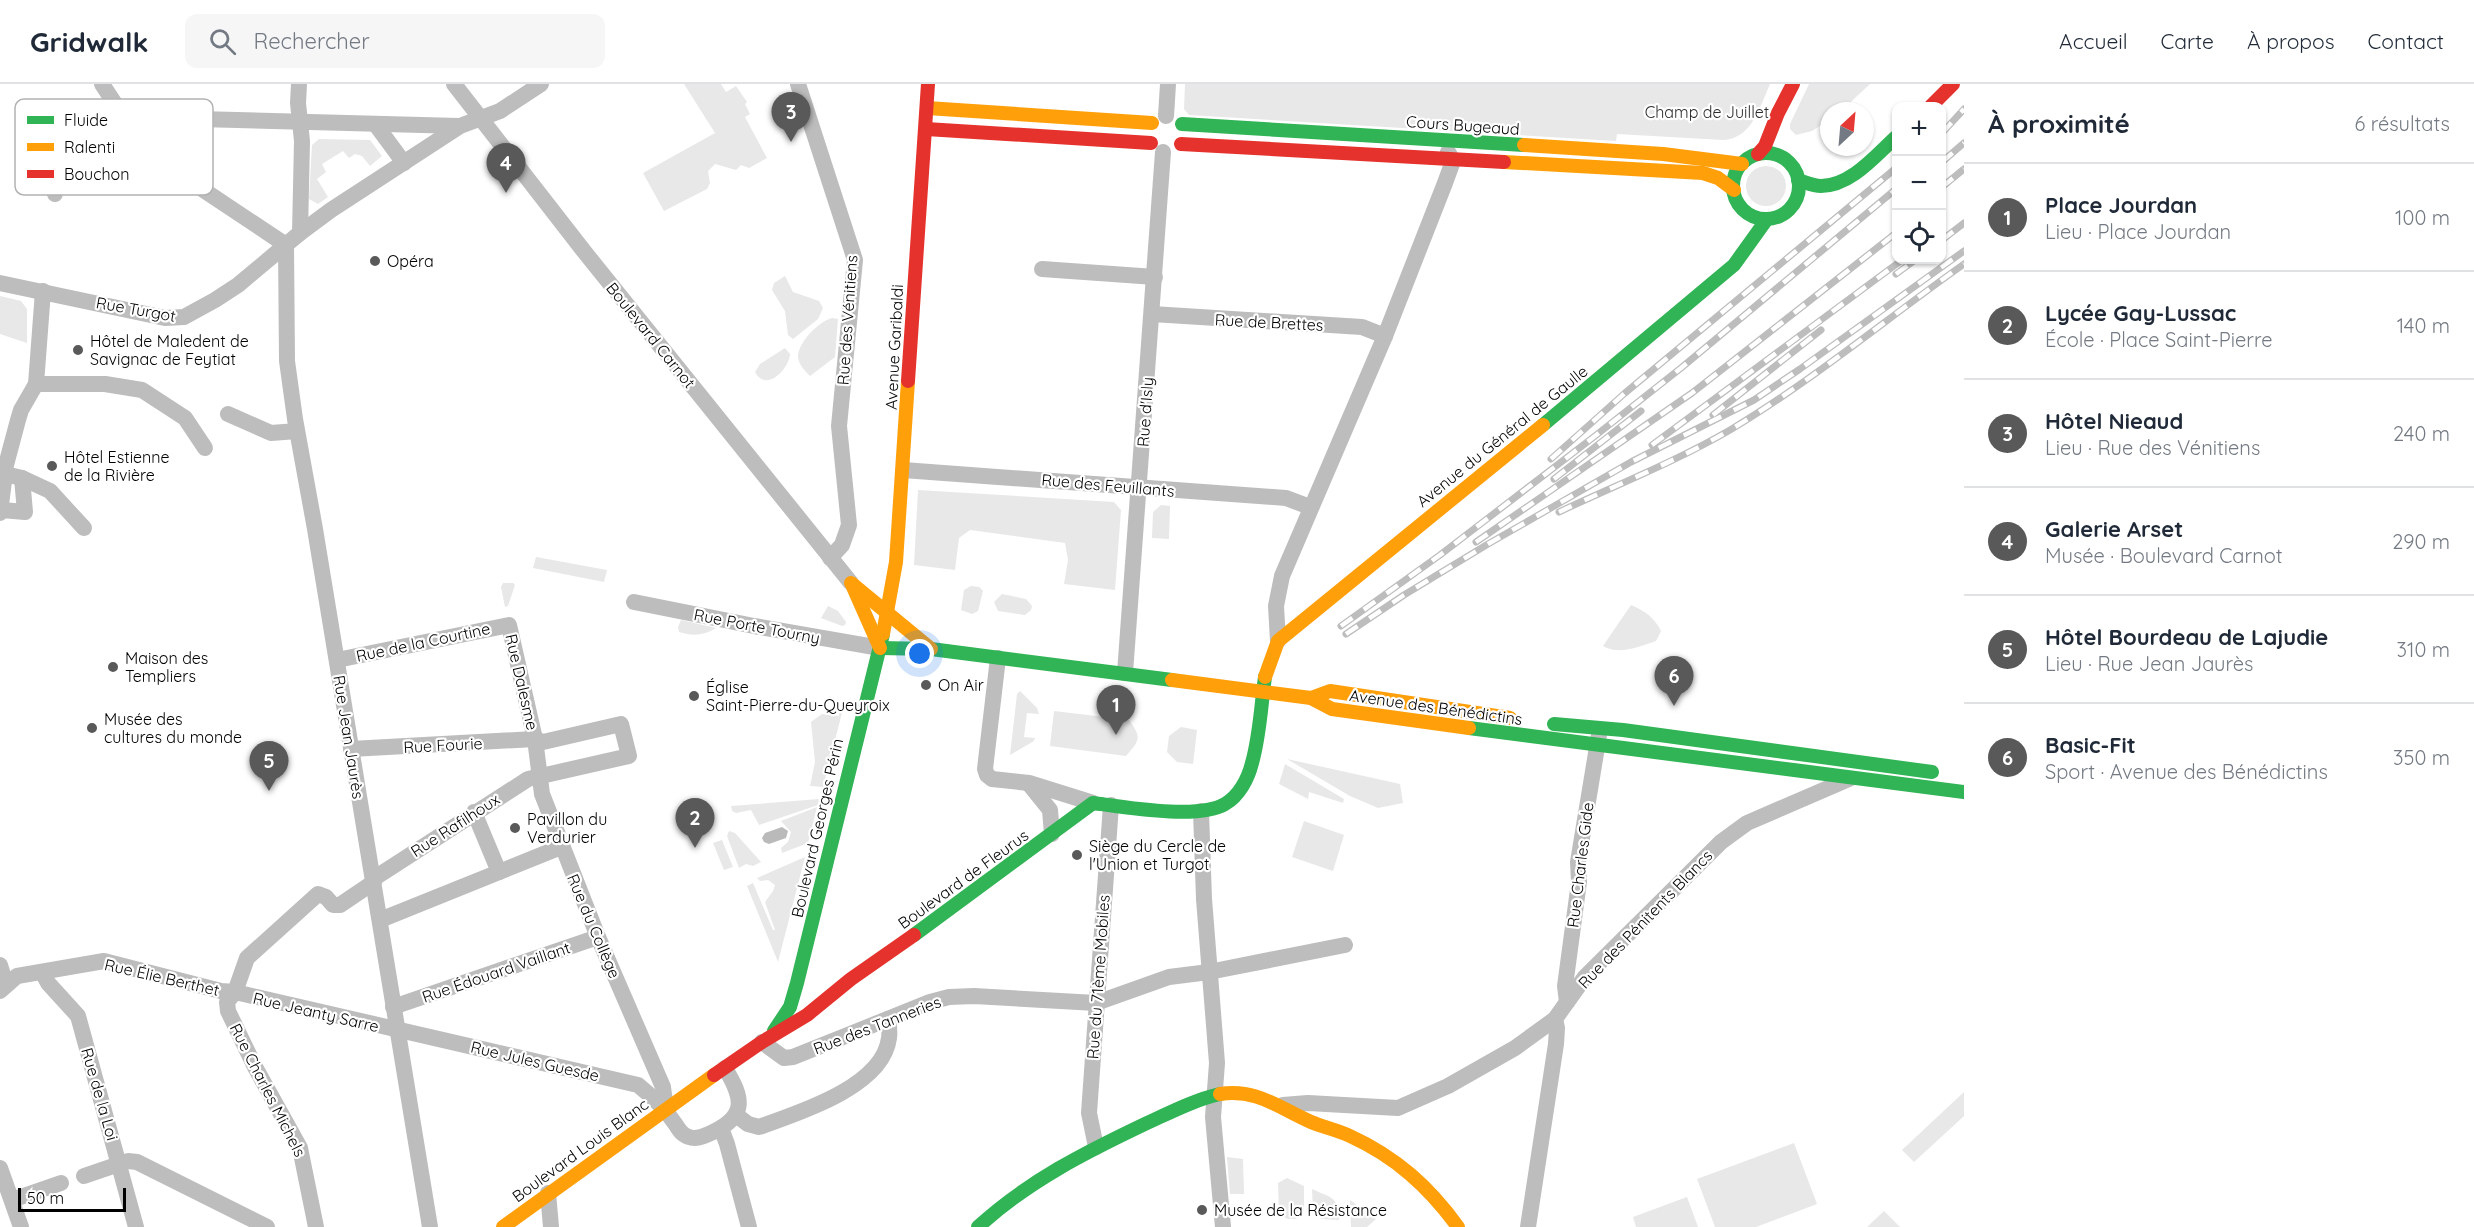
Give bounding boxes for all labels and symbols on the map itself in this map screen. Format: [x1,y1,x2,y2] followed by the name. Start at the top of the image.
[772,92,810,142] pin: 3
[15,99,213,195] legend
[1645,102,1769,122] park label: Champ de Juillet
[1820,102,1874,156] north arrow
[64,110,108,130] text: Fluide
[1406,111,1520,139] street label: Cours Bugeaud
[64,137,115,157] text: Ralenti
[486,144,526,193] pin: 4
[64,164,129,184] text: Bouchon
[387,251,434,271] place label: Opéra
[368,254,382,268] marker: Opéra
[832,254,862,386] street label: Rue des Vénitiens
[602,278,700,392] street label: Boulevard Carnot
[881,284,907,410] street label: Avenue Garibaldi
[95,292,177,326] street label: Rue Turgot
[1214,309,1324,335] street label: Rue de Brettes
[90,331,249,369] place label: Hôtel de Maledent de Savignac de Feytiat
[71,343,85,357] marker: Hôtel de Maledent de Savignac de Feytiat
[1413,361,1591,511] street label: Avenue du Général de Gaulle
[1133,376,1157,448] street label: Rue d'Isly
[64,447,170,485] place label: Hôtel Estienne de la Rivière
[45,459,59,473] marker: Hôtel Estienne de la Rivière
[1041,469,1175,501] street label: Rue des Feuillants
[692,604,822,648] street label: Rue Porte Tourny
[354,618,492,666] street label: Rue de la Courtine
[501,632,543,732] street label: Rue Dalesme
[905,639,934,668] your location
[125,648,208,686] place label: Maison des Templiers
[1654,656,1694,706] pin: 6
[106,660,120,674] marker: Maison des Templiers
[329,674,369,800] street label: Rue Jean Jaurès
[938,675,984,695] place label: On Air
[706,677,890,715] place label: Église Saint-Pierre-du-Queyroix
[919,678,933,692] marker: On Air
[1348,685,1524,729] street label: Avenue des Bénédictins
[1096,686,1136,735] pin: 1
[687,689,701,703] marker: Église Saint-Pierre-du-Queyroix
[104,709,242,747] place label: Musée des cultures du monde
[85,721,99,735] marker: Musée des cultures du monde
[403,733,483,757] street label: Rue Fourie
[787,736,847,920] street label: Boulevard Georges Périn
[250,742,288,791] pin: 5
[407,789,503,861] street label: Rue Rafilhoux
[676,798,714,848] pin: 2
[1562,801,1598,929] street label: Rue Charles Gide
[527,809,607,847] place label: Pavillon du Verdurier
[508,821,522,835] marker: Pavillon du Verdurier
[894,825,1032,933] street label: Boulevard de Fleurus
[1089,836,1226,874] place label: Siège du Cercle de l'Union et Turgot
[1574,846,1716,992] street label: Rue des Pénitents Blancs
[1070,848,1084,862] marker: Siège du Cercle de l'Union et Turgot
[563,871,625,981] street label: Rue du Collège
[1082,894,1114,1060] street label: Rue du 71ème Mobiles
[419,937,573,1007] street label: Rue Édouard Vaillant
[103,954,221,1000] street label: Rue Élie Berthet
[251,988,381,1036] street label: Rue Jeanty Sarre
[810,991,944,1059] street label: Rue des Tanneries
[226,1020,310,1160] street label: Rue Charles Michels
[469,1036,601,1086] street label: Rue Jules Guesde
[77,1045,123,1143] street label: Rue de la Loi
[508,1094,652,1206] street label: Boulevard Louis Blanc
[18,1185,126,1212] scale bar
[1214,1200,1387,1220] place label: Musée de la Résistance
[1195,1203,1209,1217] marker: Musée de la Résistance

